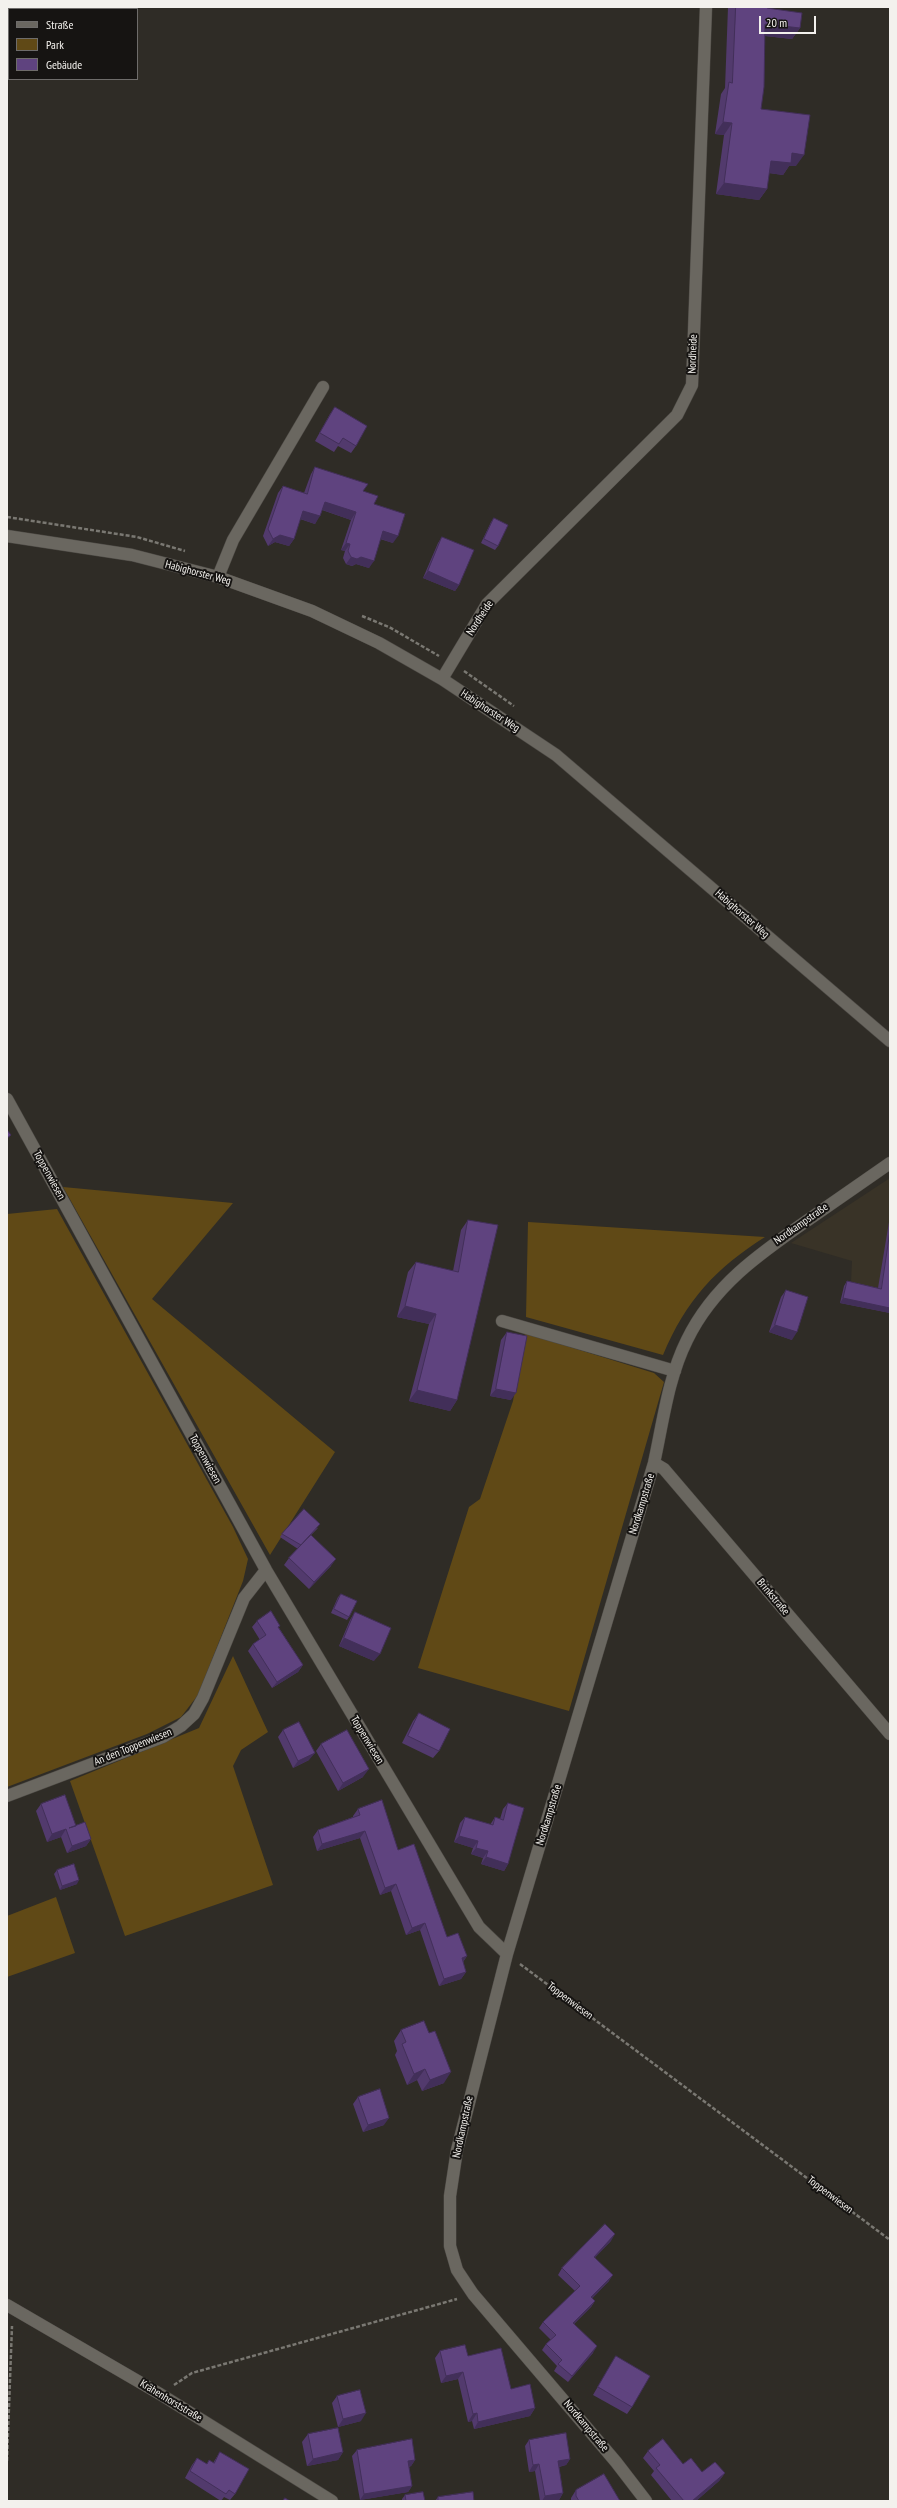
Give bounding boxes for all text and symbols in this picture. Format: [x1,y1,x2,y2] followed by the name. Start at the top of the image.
[8,8,138,80] legend
[761,8,818,34] scale bar
[766,15,787,30] text: 20 m
[46,17,73,32] text: Straße
[46,37,64,52] text: Park
[46,57,82,72] text: Gebäude
[686,334,700,374] street label: Nordheide
[164,558,232,588] street label: Habighorster Weg
[464,598,496,638] street label: Nordheide
[458,687,522,735] street label: Habighorster Weg
[712,887,772,941] street label: Habighorster Weg
[30,1148,68,1202] street label: Toppenwiesen
[771,1200,831,1248] street label: Nordkampstraße
[186,1432,224,1486] street label: Toppenwiesen
[626,1472,658,1536] street label: Nordkampstraße
[754,1576,792,1618] street label: Brinkstraße
[347,1713,387,1767] street label: Toppenwiesen
[92,1725,174,1769] street label: An den Toppenwiesen
[533,1783,565,1847] street label: Nordkampstraße
[544,1979,596,2023] street label: Toppenwiesen
[450,2095,476,2159] street label: Nordkampstraße
[804,2173,856,2217] street label: Toppenwiesen
[137,2377,205,2425] street label: Krähenhorststraße
[561,2398,611,2454] street label: Nordkampstraße

